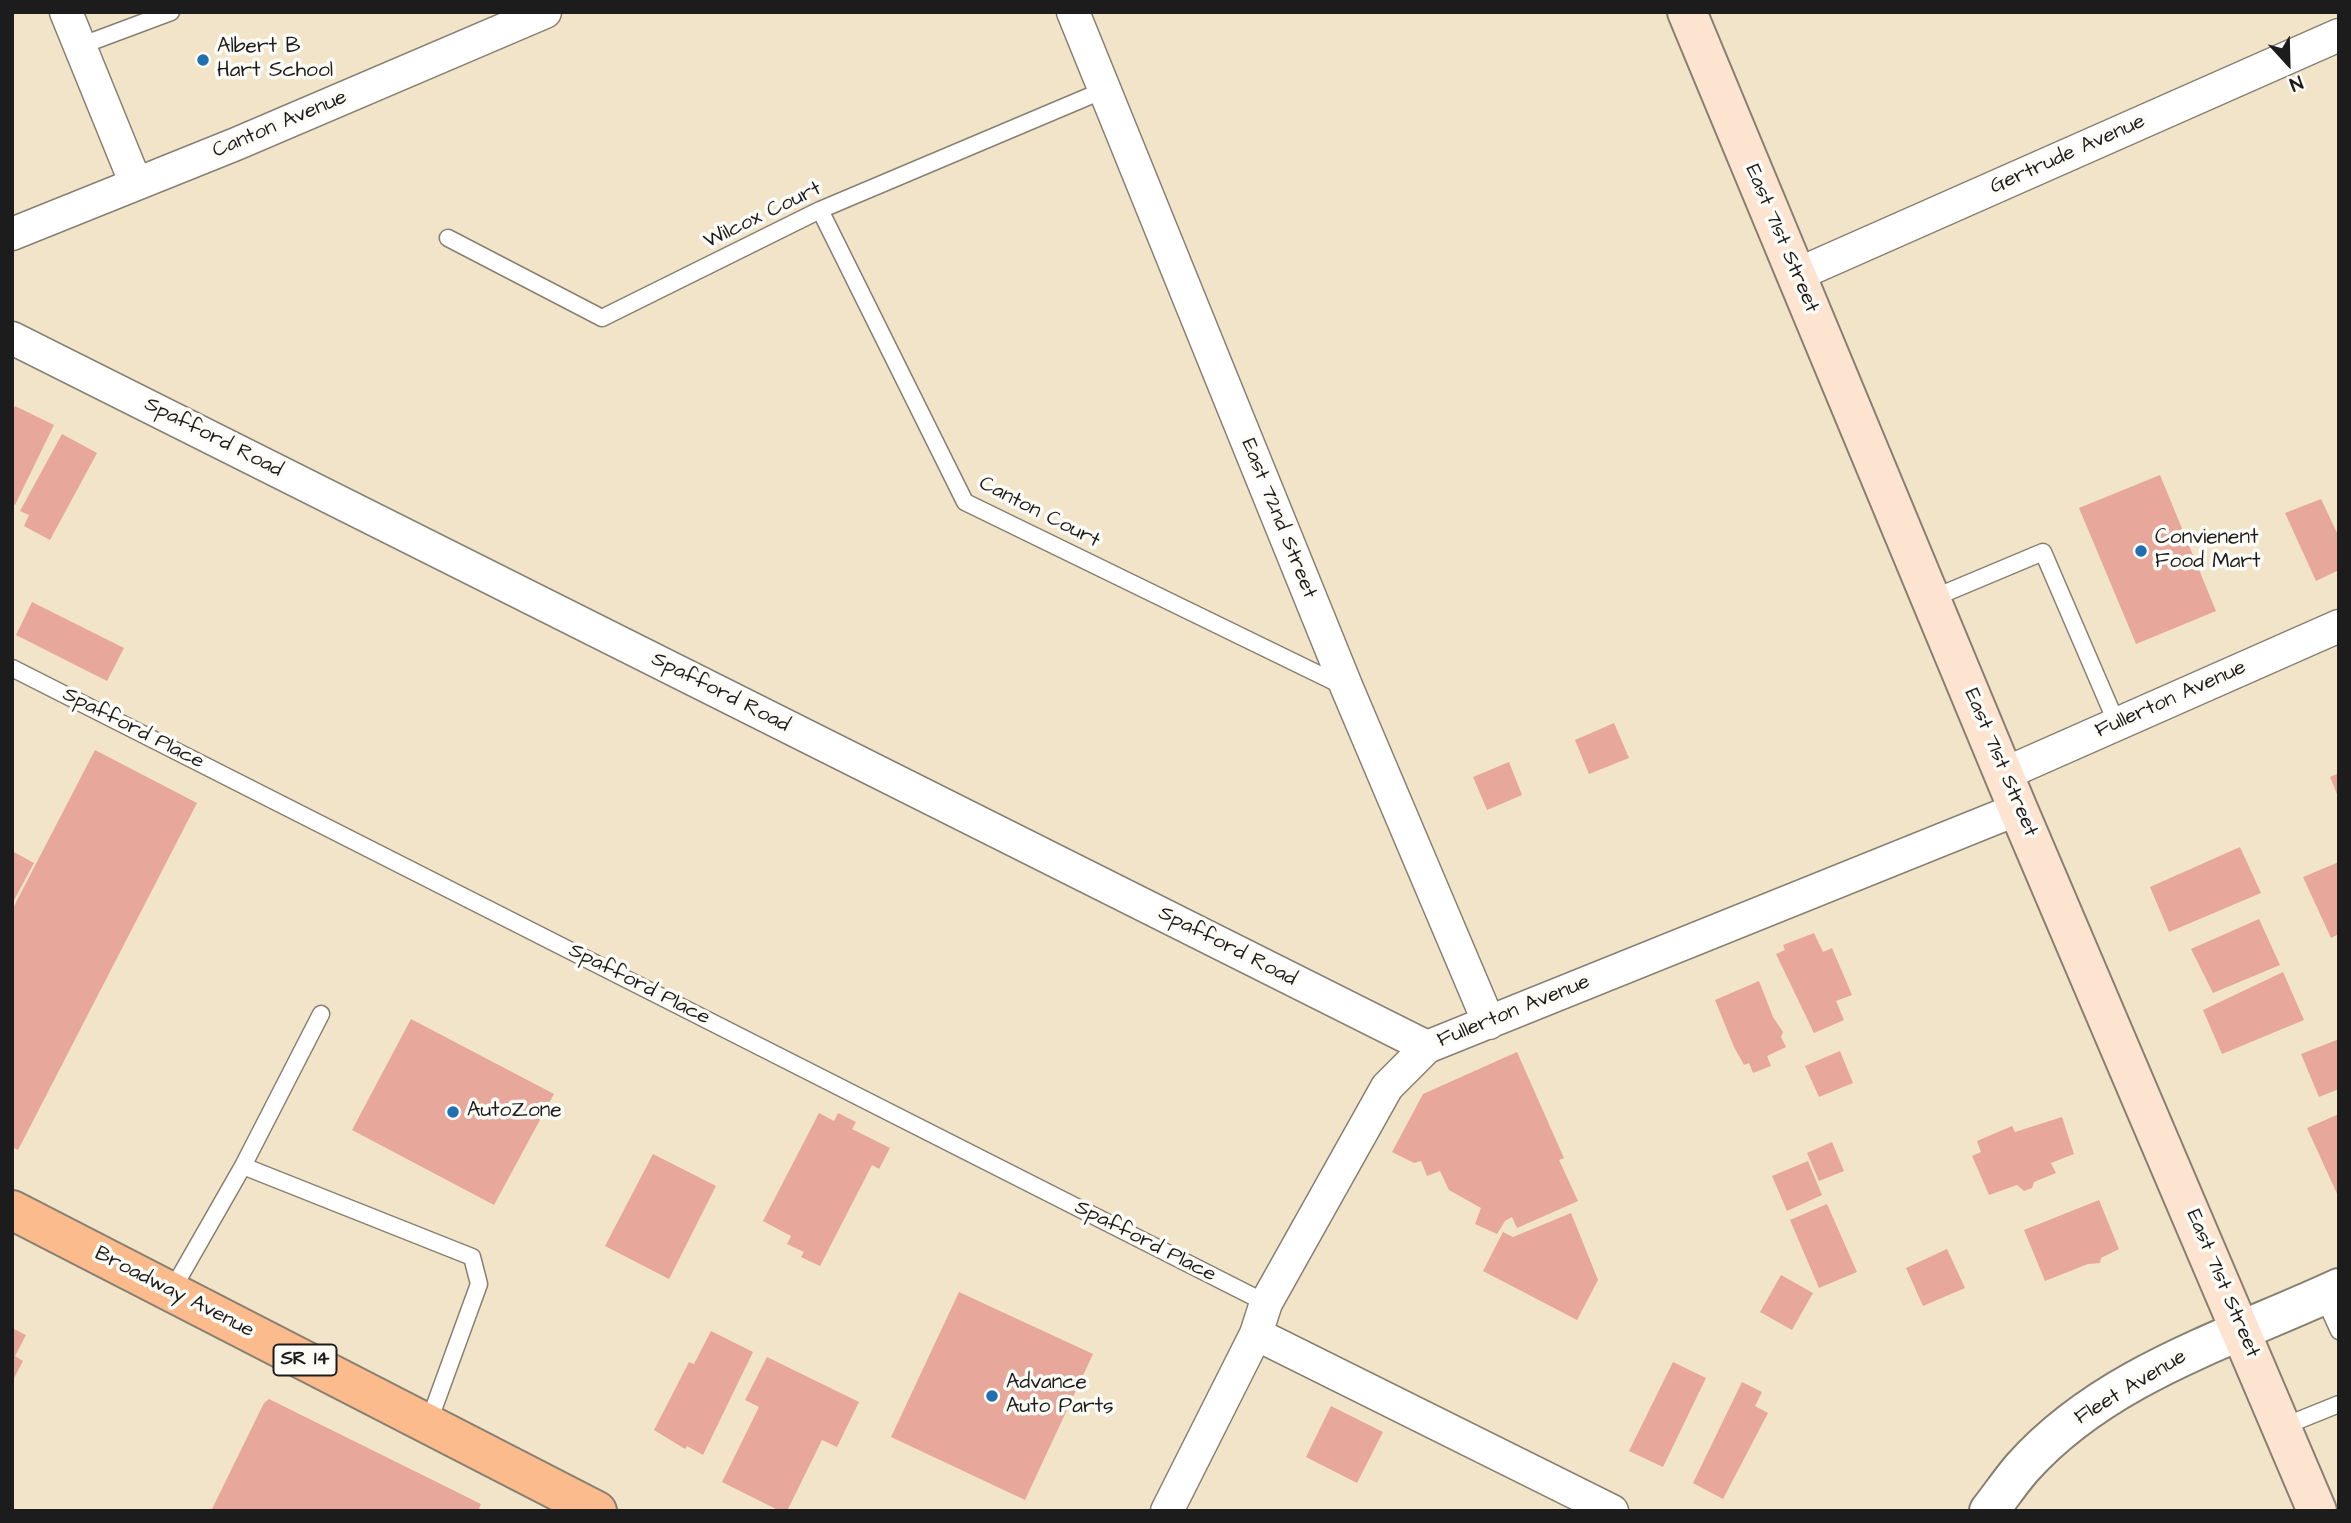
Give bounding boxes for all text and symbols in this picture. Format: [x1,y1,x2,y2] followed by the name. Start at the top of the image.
[2253,28,2323,98] north arrow
[217,35,333,85] place label: Albert B Hart School
[195,52,211,68] marker: Albert B Hart School
[2285,68,2307,98] text: N
[209,85,351,165] street label: Canton Avenue
[1987,110,2149,200] street label: Gertrude Avenue
[1738,161,1824,317] street label: East 71st Street
[700,177,826,255] street label: Wilcox Court
[140,392,286,484] street label: Spafford Road
[1234,435,1322,603] street label: East 72nd Street
[974,472,1104,554] street label: Canton Court
[2155,526,2260,576] place label: Convienent Food Mart
[2133,543,2149,559] marker: Convienent Food Mart
[647,647,793,739] street label: Spafford Road
[2092,656,2250,744] street label: Fullerton Avenue
[58,682,208,776] street label: Spafford Place
[1957,685,2043,841] street label: East 71st Street
[1154,901,1300,993] street label: Spafford Road
[564,938,714,1032] street label: Spafford Place
[1434,970,1594,1054] street label: Fullerton Avenue
[467,1099,562,1125] place label: AutoZone
[445,1104,461,1120] marker: AutoZone
[1070,1195,1220,1289] street label: Spafford Place
[2179,1206,2265,1362] street label: East 71st Street
[90,1242,258,1344] street label: Broadway Avenue
[274,1344,336,1376] road number: SR 14
[2071,1345,2191,1431] street label: Fleet Avenue
[1006,1371,1114,1421] place label: Advance Auto Parts
[984,1388,1000,1404] marker: Advance Auto Parts

